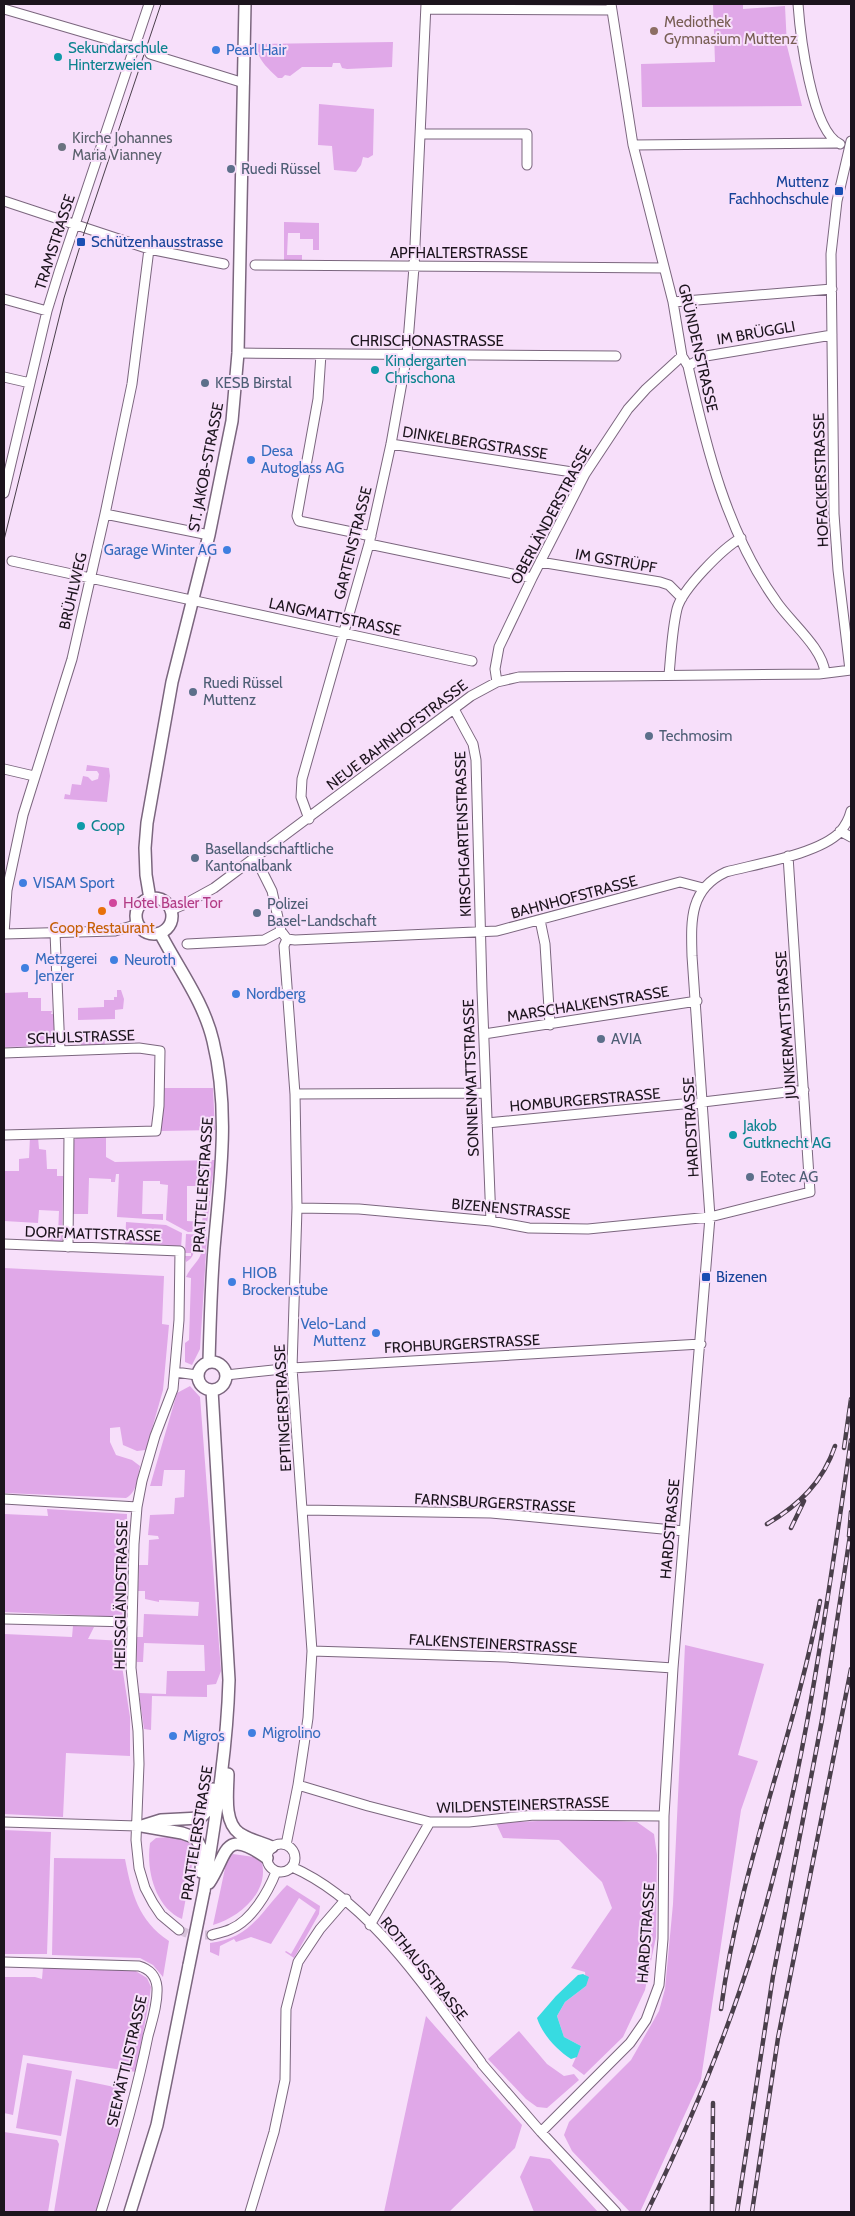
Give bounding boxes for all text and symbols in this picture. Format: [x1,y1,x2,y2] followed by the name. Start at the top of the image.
[664,13,797,48] place label: Mediothek Gymnasium Muttenz
[648,25,660,37] marker: Mediothek Gymnasium Muttenz
[68,39,168,74] place label: Sekundarschule Hinterzweien
[226,41,287,59] place label: Pearl Hair
[210,44,222,56] marker: Pearl Hair
[52,51,64,63] marker: Sekundarschule Hinterzweien
[72,129,172,164] place label: Kirche Johannes Maria Vianney
[56,141,68,153] marker: Kirche Johannes Maria Vianney
[241,160,321,178] place label: Ruedi Rüssel
[225,163,237,175] marker: Ruedi Rüssel
[728,173,829,208] place label: Muttenz Fachhochschule
[833,185,845,197] marker: Muttenz Fachhochschule
[31,192,79,292] street label: TRAMSTRASSE
[91,233,223,251] place label: Schützenhausstrasse
[75,236,87,248] marker: Schützenhausstrasse
[390,244,528,262] street label: APFHALTERSTRASSE
[674,282,722,414] street label: GRÜNDENSTRASSE
[715,317,797,349] street label: IM BRÜGGLI
[350,332,504,350] street label: CHRISCHONASTRASSE
[385,352,467,387] place label: Kindergarten Chrischona
[369,364,381,376] marker: Kindergarten Chrischona
[215,374,292,392] place label: KESB Birstal
[199,377,211,389] marker: KESB Birstal
[185,401,227,533] street label: ST. JAKOB-STRASSE
[810,413,832,547] street label: HOFACKERSTRASSE
[401,423,549,463] street label: DINKELBERGSTRASSE
[261,442,344,477] place label: Desa Autoglass AG
[507,443,595,587] street label: OBERLÄNDERSTRASSE
[245,454,257,466] marker: Desa Autoglass AG
[330,485,376,601] street label: GARTENSTRASSE
[104,541,217,559] place label: Garage Winter AG
[221,544,233,556] marker: Garage Winter AG
[574,545,658,577] street label: IM GSTRÜPF
[55,551,91,631] street label: BRÜHLWEG
[267,594,403,640] street label: LANGMATTSTRASSE
[203,674,283,709] place label: Ruedi Rüssel Muttenz
[323,676,471,794] street label: NEUE BAHNHOFSTRASSE
[187,686,199,698] marker: Ruedi Rüssel Muttenz
[659,727,732,745] place label: Techmosim
[643,730,655,742] marker: Techmosim
[451,751,475,917] street label: KIRSCHGARTENSTRASSE
[91,817,125,835] place label: Coop
[75,820,87,832] marker: Coop
[205,840,334,875] place label: Basellandschaftliche Kantonalbank
[189,852,201,864] marker: Basellandschaftliche Kantonalbank
[509,871,639,923] street label: BAHNHOFSTRASSE
[33,874,115,892] place label: VISAM Sport
[17,877,29,889] marker: VISAM Sport
[123,894,223,912] place label: Hotel Basler Tor
[267,895,377,930] place label: Polizei Basel-Landschaft
[107,897,119,909] marker: Hotel Basler Tor
[96,905,108,917] marker: Coop Restaurant
[251,907,263,919] marker: Polizei Basel-Landschaft
[49,919,155,937] place label: Coop Restaurant
[34,950,97,985] place label: Metzgerei Jenzer
[772,950,800,1101] street label: JUNKERMATTSTRASSE
[124,951,176,969] place label: Neuroth
[108,954,120,966] marker: Neuroth
[19,962,31,974] marker: Metzgerei Jenzer
[506,982,670,1026] street label: MARSCHALKENSTRASSE
[246,985,306,1003] place label: Nordberg
[230,988,242,1000] marker: Nordberg
[459,999,483,1157] street label: SONNENMATTSTRASSE
[27,1026,135,1048] street label: SCHULSTRASSE
[611,1030,642,1048] place label: AVIA
[595,1033,607,1045] marker: AVIA
[679,1076,703,1178] street label: HARDSTRASSE
[509,1084,661,1116] street label: HOMBURGERSTRASSE
[189,1116,217,1254] street label: PRATTELERSTRASSE
[742,1117,831,1152] place label: Jakob Gutknecht AG
[727,1129,739,1141] marker: Jakob Gutknecht AG
[760,1168,818,1186] place label: Eotec AG
[744,1171,756,1183] marker: Eotec AG
[451,1195,571,1223] street label: BIZENENSTRASSE
[24,1223,162,1245] street label: DORFMATTSTRASSE
[242,1264,328,1299] place label: HIOB Brockenstube
[716,1268,767,1286] place label: Bizenen
[700,1271,712,1283] marker: Bizenen
[226,1276,238,1288] marker: HIOB Brockenstube
[301,1315,366,1350] place label: Velo-Land Muttenz
[370,1327,382,1339] marker: Velo-Land Muttenz
[384,1331,540,1357] street label: FROHBURGERSTRASSE
[271,1344,295,1472] street label: EPTINGERSTRASSE
[657,1478,683,1580] street label: HARDSTRASSE
[414,1490,576,1516] street label: FARNSBURGERSTRASSE
[111,1520,131,1670] street label: HEISSGLÄNDSTRASSE
[408,1631,578,1657] street label: FALKENSTEINERSTRASSE
[262,1724,321,1742] place label: Migrolino
[183,1727,225,1745] place label: Migros
[246,1727,258,1739] marker: Migrolino
[167,1730,179,1742] marker: Migros
[177,1764,217,1902] street label: PRATTELERSTRASSE
[436,1793,610,1817] street label: WILDENSTEINERSTRASSE
[634,1882,658,1984] street label: HARDSTRASSE
[377,1913,471,2025] street label: ROTHAUSSTRASSE
[103,1994,151,2128] street label: SEEMÄTTLISTRASSE

